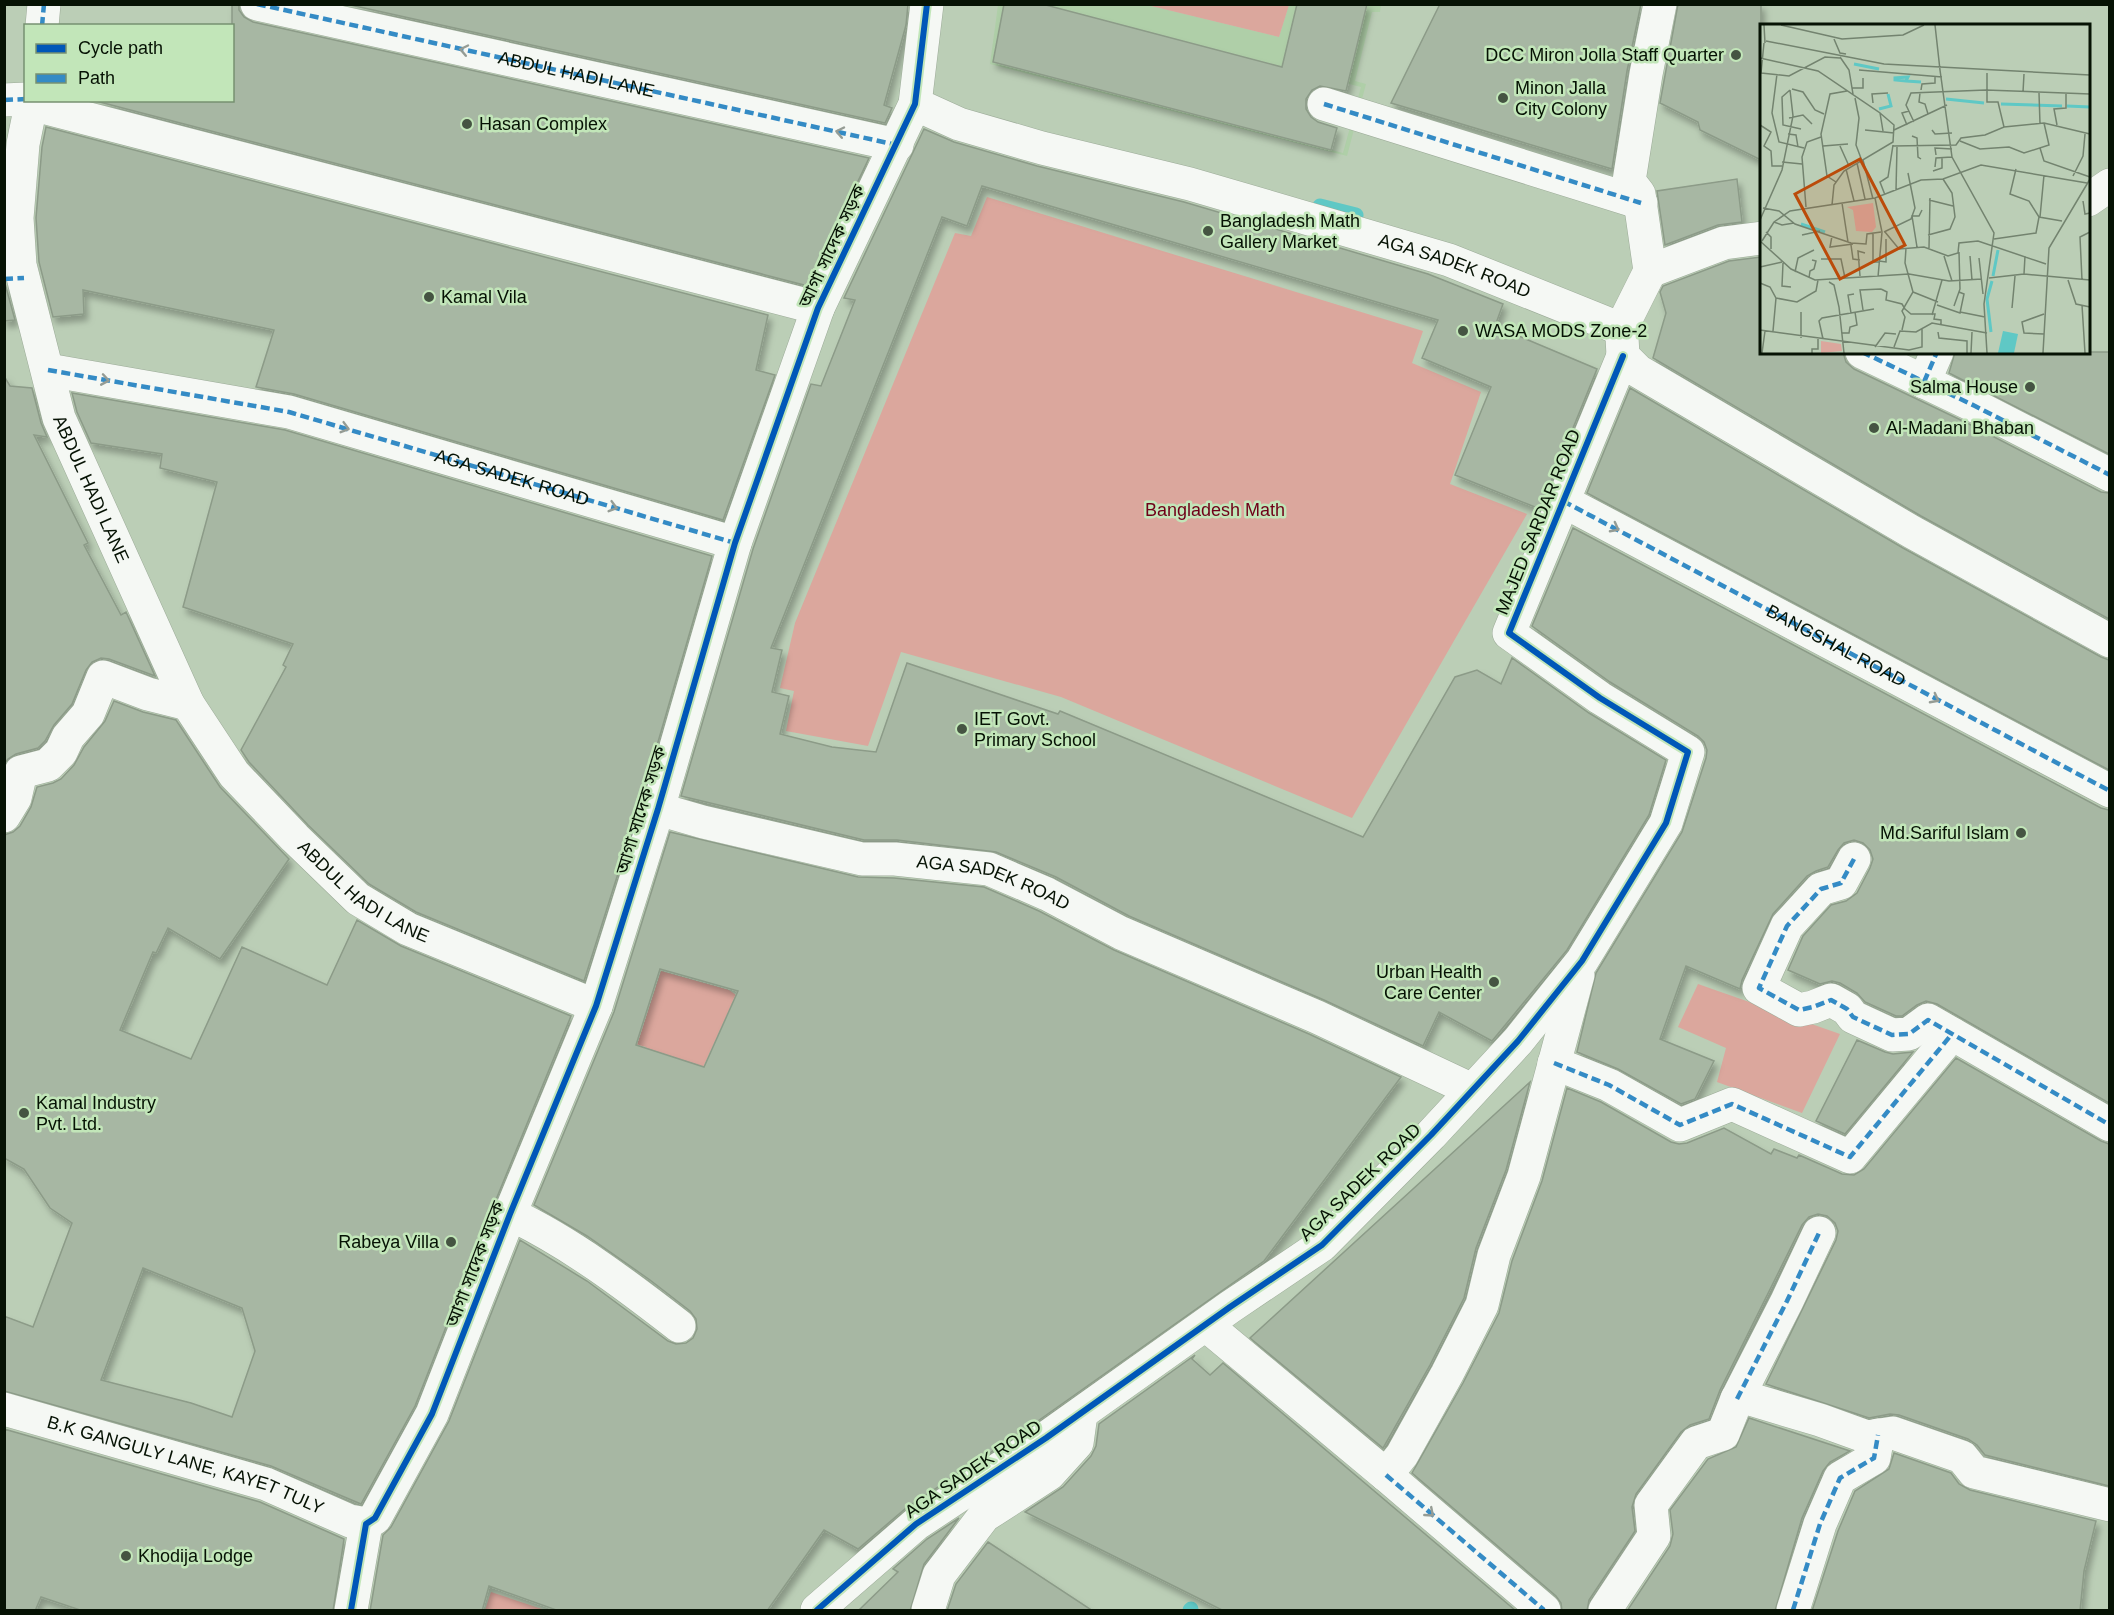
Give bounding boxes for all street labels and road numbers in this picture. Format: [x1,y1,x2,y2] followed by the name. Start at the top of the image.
[496,47,656,101] street label: ABDUL HADI LANE
[794,181,869,311] street label: আগা সাদেক সড়ক
[1376,230,1534,302] street label: AGA SADEK ROAD
[49,412,133,566] street label: ABDUL HADI LANE
[1492,426,1584,618] street label: MAJED SARDAR ROAD
[432,445,592,510] street label: AGA SADEK ROAD
[1763,601,1909,691] street label: BANGSHAL ROAD
[612,743,670,877] street label: আগা সাদেক সড়ক
[294,837,432,946] street label: ABDUL HADI LANE
[916,851,1073,914] street label: AGA SADEK ROAD
[1295,1119,1425,1245] street label: AGA SADEK ROAD
[442,1198,508,1331] street label: আগা সাদেক সড়ক
[45,1412,327,1518] street label: B.K GANGULY LANE, KAYET TULY
[901,1416,1045,1522] street label: AGA SADEK ROAD

